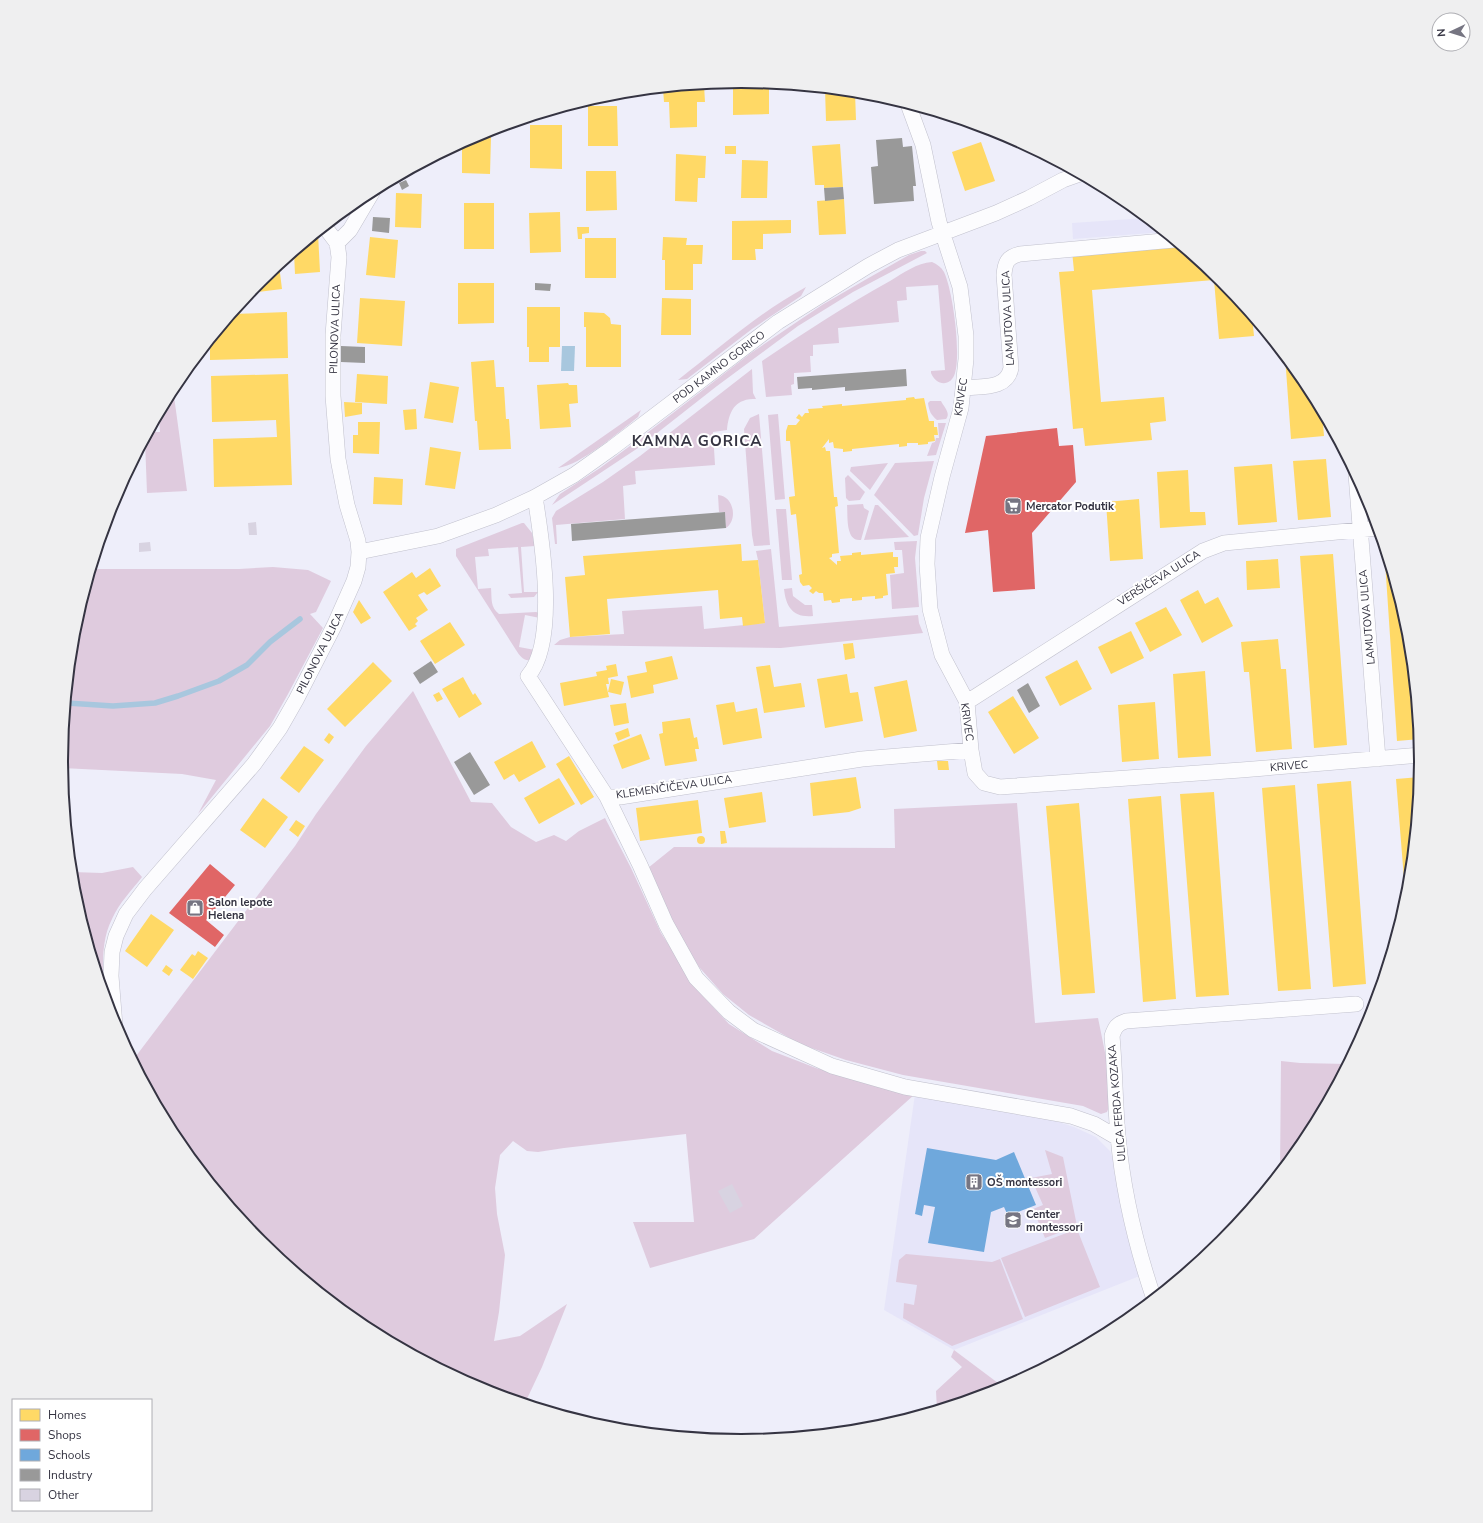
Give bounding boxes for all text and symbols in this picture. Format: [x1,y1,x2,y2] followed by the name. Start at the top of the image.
[1431,12,1471,52] north arrow
[1434,28,1449,37] text: N
[998,270,1018,366] street label: LAMUTOVA ULICA
[326,284,344,374] street label: PILONOVA ULICA
[670,327,768,407] street label: POD KAMNO GORICO
[951,377,971,417] street label: KRIVEC
[632,431,762,451] district label: KAMNA GORICA
[1003,496,1023,516] supermarket icon: Mercator Podutik
[1026,499,1115,514] place label: Mercator Podutik
[1114,546,1203,610] street label: VERŠIČEVA ULICA
[1355,569,1379,665] street label: LAMUTOVA ULICA
[293,609,347,697] street label: PILONOVA ULICA
[957,702,977,742] street label: KRIVEC
[1269,757,1309,775] street label: KRIVEC
[615,770,733,803] street label: KLEMENČIČEVA ULICA
[208,895,273,923] place label: Salon lepote Helena
[185,898,205,918] shop icon: Salon lepote Helena
[1104,1044,1130,1162] street label: ULICA FERDA KOZAKA
[964,1172,984,1192] building icon: OŠ montessori
[987,1174,1062,1190] place label: OŠ montessori
[1026,1207,1083,1235] place label: Center montessori
[1003,1210,1023,1230] school or university icon: Center montessori
[12,1399,152,1511] legend
[48,1407,86,1423] text: Homes
[48,1427,82,1443] text: Shops
[48,1447,91,1463] text: Schools
[48,1467,93,1483] text: Industry
[48,1487,80,1503] text: Other

